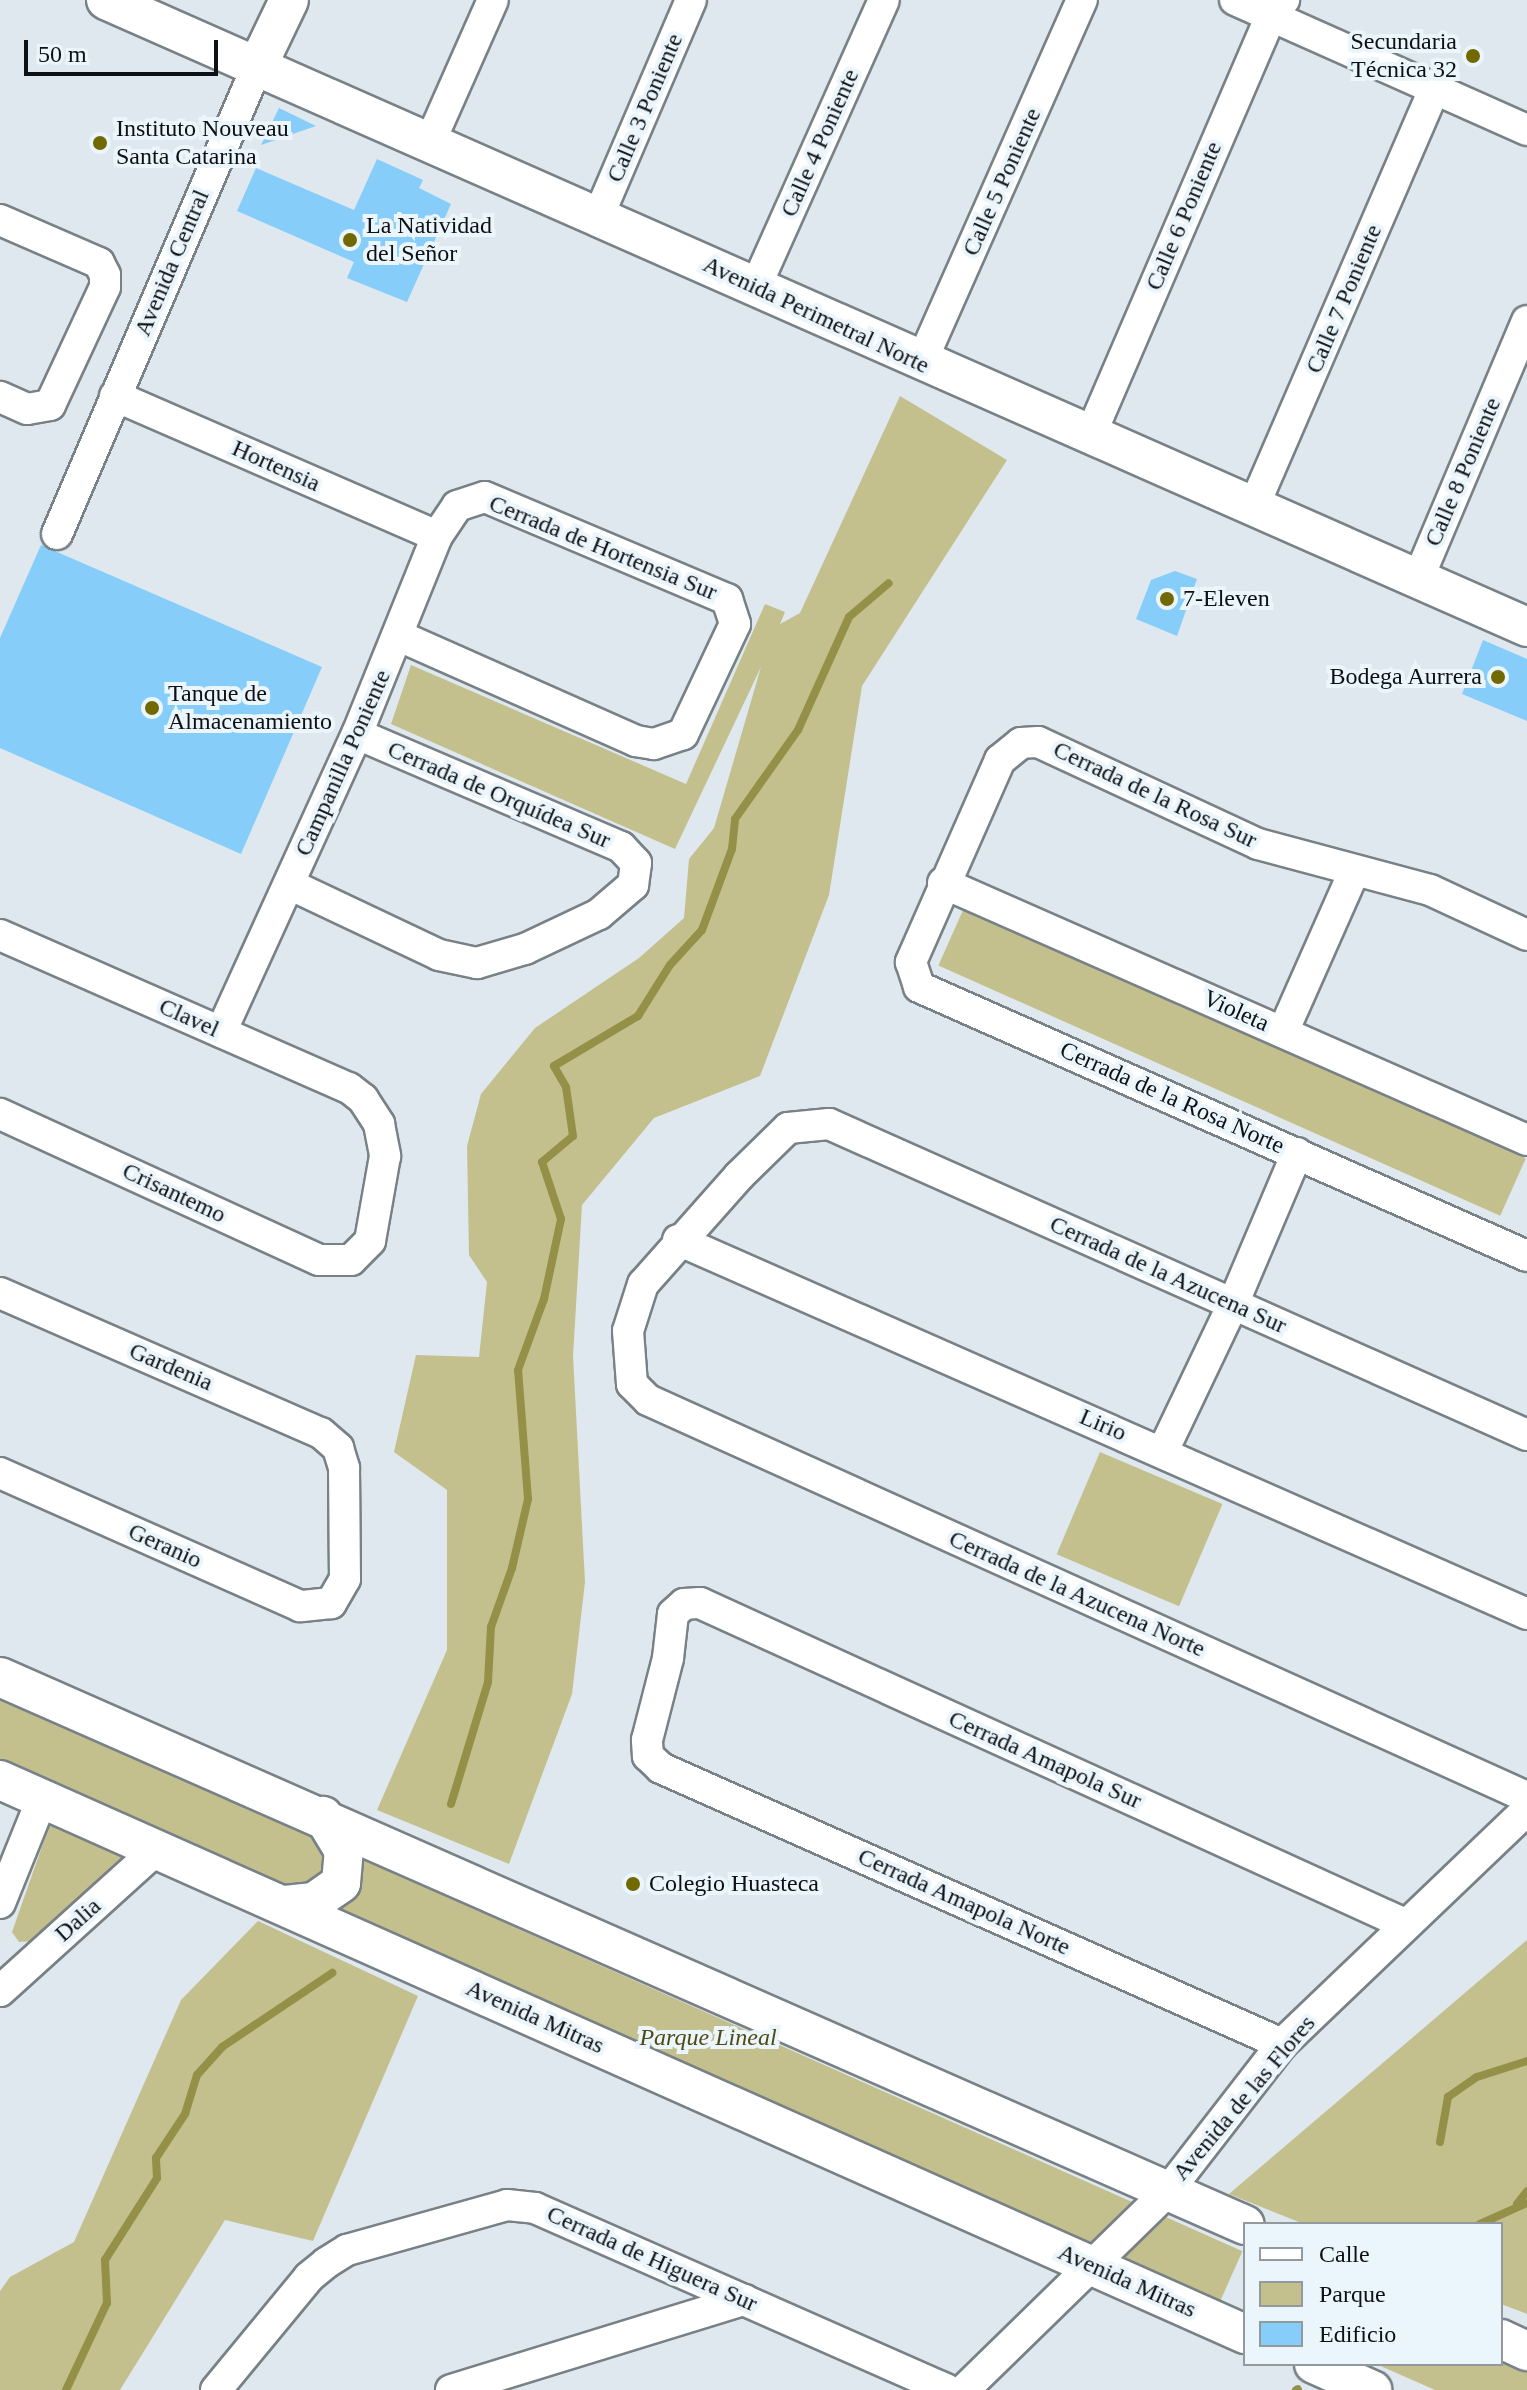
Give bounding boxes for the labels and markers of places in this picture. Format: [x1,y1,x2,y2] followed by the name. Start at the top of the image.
[1350,28,1457,84] place label: Secundaria Técnica 32
[1464,47,1482,65] marker: Secundaria Técnica 32
[116,115,289,171] place label: Instituto Nouveau Santa Catarina
[91,134,109,152] marker: Instituto Nouveau Santa Catarina
[366,212,492,268] place label: La Natividad del Señor
[341,231,359,249] marker: La Natividad del Señor
[1183,585,1270,613] place label: 7-Eleven
[1158,590,1176,608] marker: 7-Eleven
[1328,663,1482,691] place label: Bodega Aurrera
[1489,668,1507,686] marker: Bodega Aurrera
[168,680,332,736] place label: Tanque de Almacenamiento
[143,699,161,717] marker: Tanque de Almacenamiento
[649,1870,819,1898] place label: Colegio Huasteca
[624,1875,642,1893] marker: Colegio Huasteca

